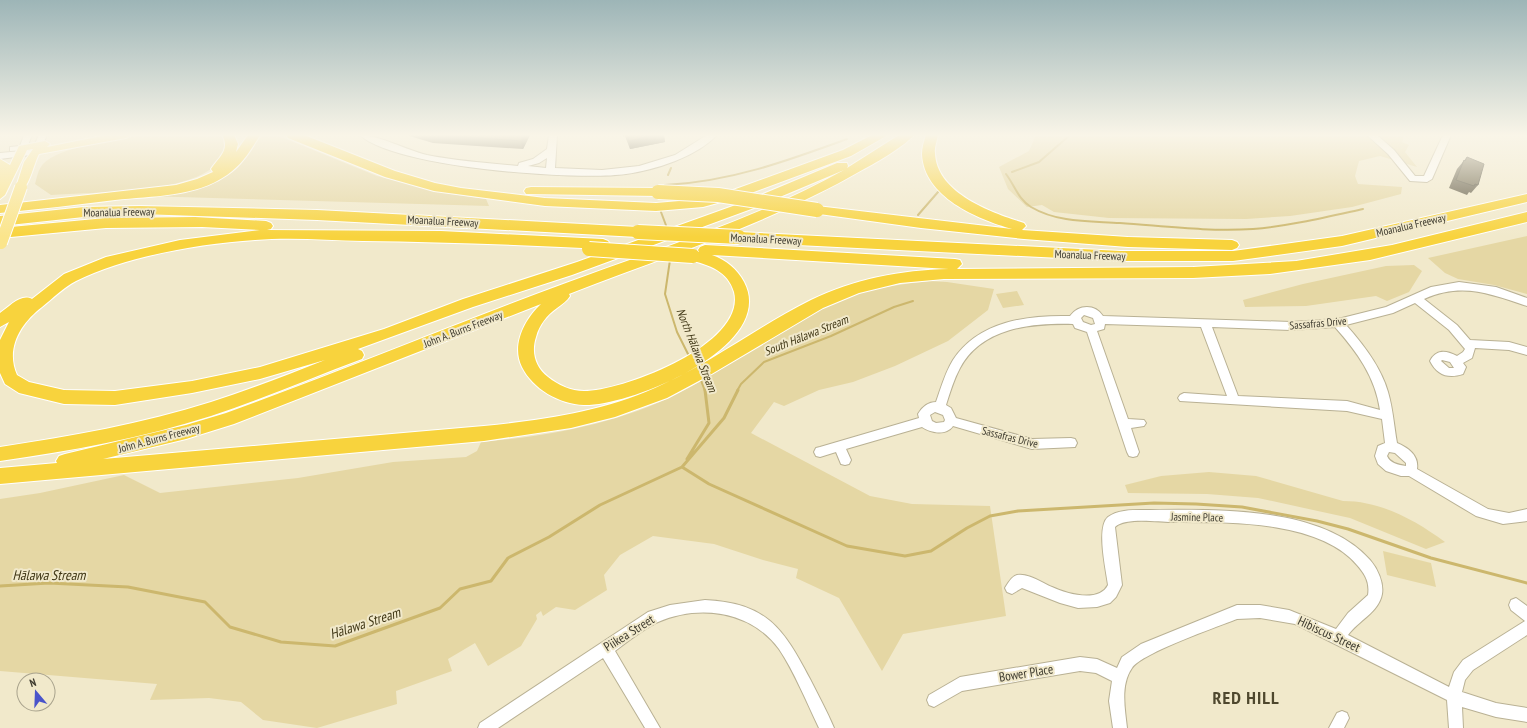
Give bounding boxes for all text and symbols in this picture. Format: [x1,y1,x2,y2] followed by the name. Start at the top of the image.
[83,204,155,220] street label: Moanalua Freeway
[1375,210,1448,240] street label: Moanalua Freeway
[407,212,480,230] street label: Moanalua Freeway
[730,230,803,248] street label: Moanalua Freeway
[1054,247,1127,263] street label: Moanalua Freeway
[673,306,721,395] water label: North Hālawa Stream
[421,307,505,351] street label: John A. Burns Freeway
[762,311,851,359] water label: South Hālawa Stream
[1289,313,1348,332] street label: Sassafras Drive
[116,420,202,456] street label: John A. Burns Freeway
[981,423,1040,451] street label: Sassafras Drive
[1170,510,1224,524] street label: Jasmine Place
[13,566,86,584] water label: Hālawa Stream
[328,603,403,643] water label: Hālawa Stream
[600,611,658,655] street label: Piikea Street
[1295,612,1363,656] street label: Hibiscus Street
[998,660,1054,686] street label: Bower Place
[16,672,56,712] north arrow
[28,675,38,690] text: N
[1212,686,1280,709] district label: RED HILL

